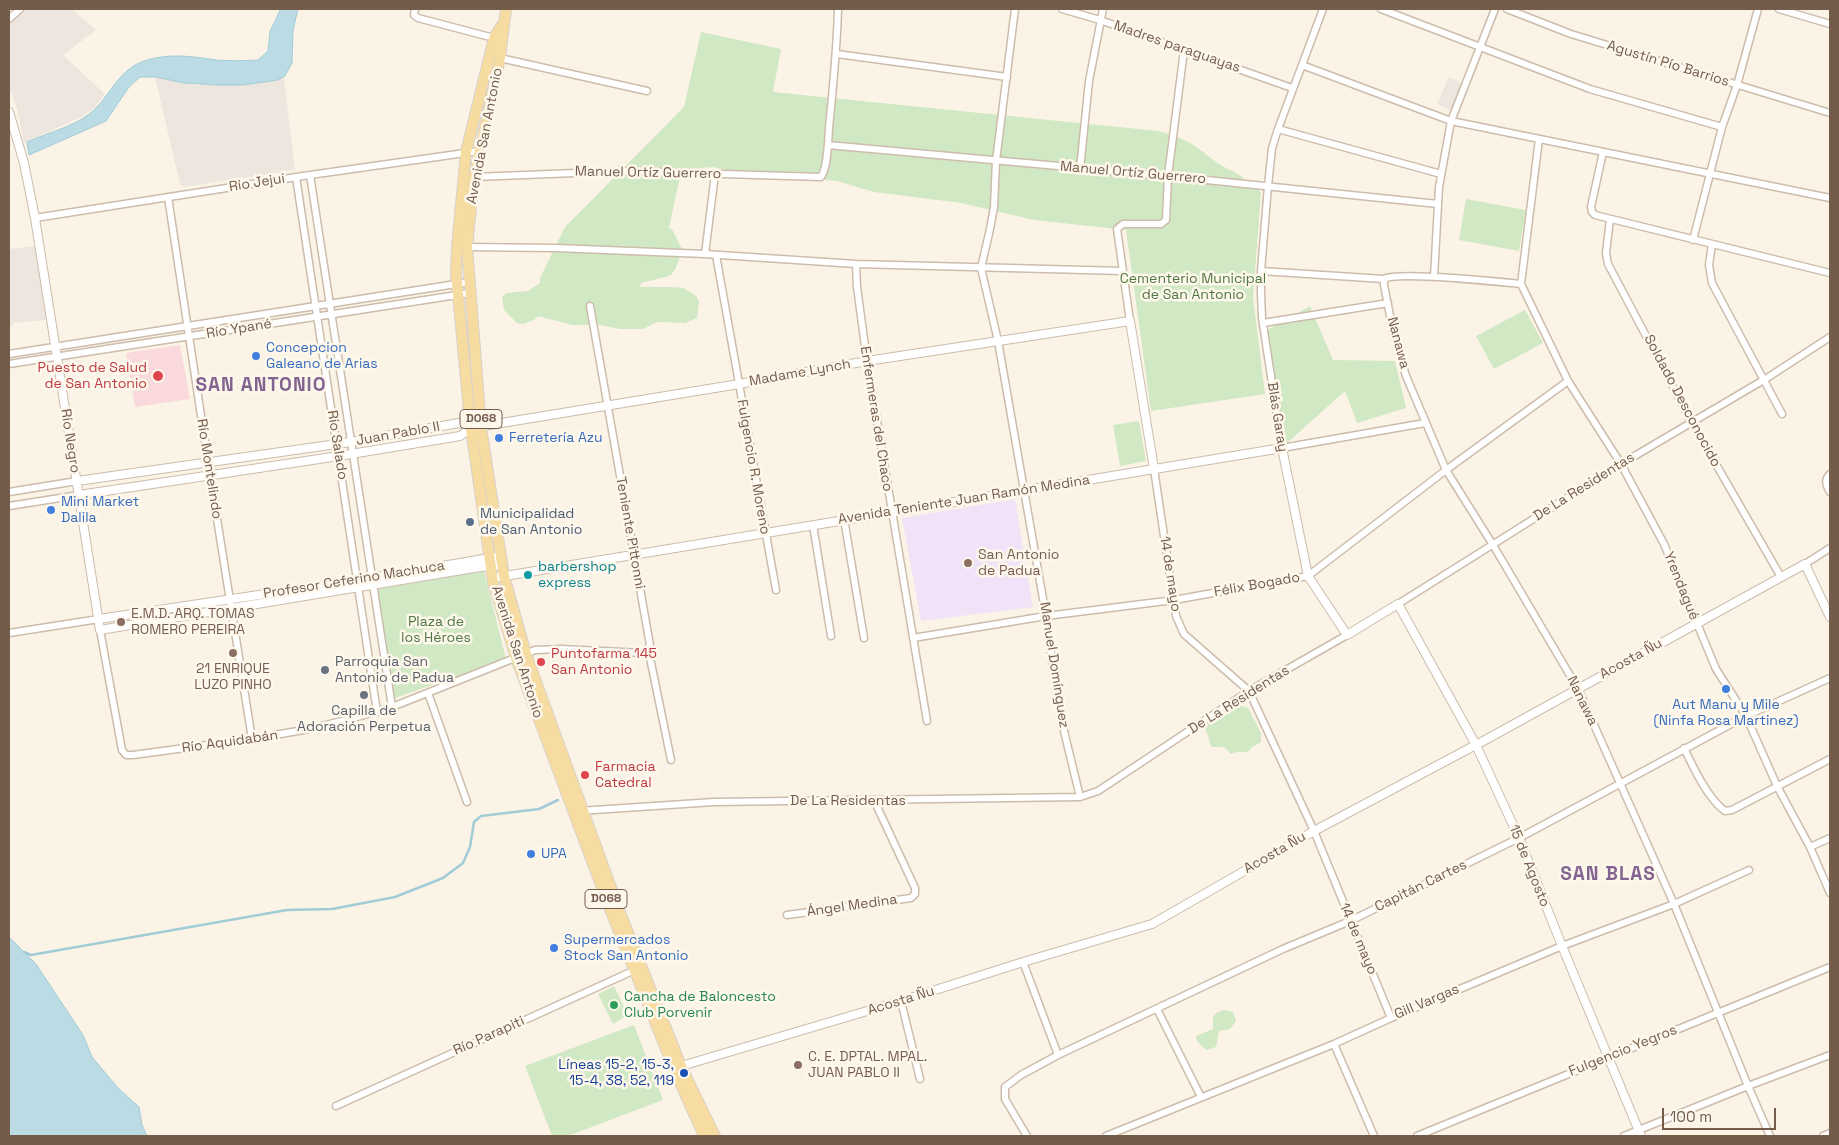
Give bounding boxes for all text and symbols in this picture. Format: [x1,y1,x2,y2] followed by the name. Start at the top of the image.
[1112,17,1242,77] street label: Madres paraguayas
[1605,37,1731,91] street label: Agustín Pío Barrios
[464,67,506,205] street label: Avenida San Antonio
[1059,158,1207,188] street label: Manuel Ortíz Guerrero
[575,163,721,183] street label: Manuel Ortíz Guerrero
[228,170,286,196] street label: Río Jejuí
[1120,271,1266,304] park label: Cementerio Municipal de San Antonio
[1383,315,1413,371] street label: Nanawa
[205,316,273,342] street label: Río Ypané
[1640,332,1724,470] street label: Soldado Desconocido
[266,340,378,372] place label: Concepcion Galeano de Arias
[856,345,896,493] street label: Enfermeras del Chaco
[250,350,262,362] marker: Concepcion Galeano de Arias
[748,356,852,390] street label: Madame Lynch
[38,360,147,392] place label: Puesto de Salud de San Antonio
[151,369,165,383] marker: Puesto de Salud de San Antonio
[194,375,328,397] district label: SAN ANTONIO
[1263,381,1291,453] street label: Blás Garay
[733,398,773,536] street label: Fulgencio R. Moreno
[57,408,83,474] street label: Río Negro
[323,409,351,481] street label: Río Salado
[460,409,502,428] road number: D068
[193,418,225,520] street label: Río Montelindo
[355,418,441,450] street label: Juan Pablo II
[509,430,603,446] place label: Ferretería Azu
[493,432,505,444] marker: Ferretería Azu
[1530,449,1638,525] street label: De La Residentas
[837,472,1091,528] street label: Avenida Teniente Juan Ramón Medina
[612,475,648,591] street label: Teniente Pittonni
[61,494,139,526] place label: Mini Market Dalila
[45,504,57,516] marker: Mini Market Dalila
[480,506,582,538] place label: Municipalidad de San Antonio
[464,516,476,528] marker: Municipalidad de San Antonio
[1156,535,1184,613] street label: 14 de mayo
[978,547,1060,580] place label: San Antonio de Padua
[1660,549,1702,623] street label: Yrendagué
[262,557,446,603] street label: Profesor Ceferino Machuca
[962,557,974,569] marker: San Antonio de Padua
[538,559,616,592] place label: barbershop express
[522,569,534,581] marker: barbershop express
[1213,569,1301,601] street label: Félix Bogado
[488,584,546,720] street label: Avenida San Antonio
[1036,601,1072,729] street label: Manuel Domínguez
[131,606,255,638] place label: E.M.D. ARQ. TOMAS ROMERO PEREIRA
[401,614,471,646] park label: Plaza de los Héroes
[115,616,127,628] marker: E.M.D. ARQ. TOMAS ROMERO PEREIRA
[1597,635,1665,683] street label: Acosta Ñu
[551,646,657,679] place label: Puntofarma 145 San Antonio
[227,647,239,659] marker: 21 ENRIQUE LUZO PINHO
[335,654,454,686] place label: Parroquia San Antonio de Padua
[535,656,547,668] marker: Puntofarma 145 San Antonio
[194,661,272,694] place label: 21 ENRIQUE LUZO PINHO
[1185,662,1293,738] street label: De La Residentas
[319,664,331,676] marker: Parroquia San Antonio de Padua
[1563,674,1601,728] street label: Nanawa
[1720,683,1732,695] marker: Aut Manu y Mile (Ninfa Rosa Martinez)
[358,689,370,701] marker: Capilla de Adoración Perpetua
[1653,697,1799,730] place label: Aut Manu y Mile (Ninfa Rosa Martinez)
[297,703,431,736] place label: Capilla de Adoración Perpetua
[181,727,279,757] street label: Río Aquidabán
[595,759,656,792] place label: Farmacia Catedral
[579,769,591,781] marker: Farmacia Catedral
[790,793,906,809] street label: De La Residentas
[1505,822,1553,910] street label: 15 de Agosto
[1241,828,1309,878] street label: Acosta Ñu
[541,846,567,862] place label: UPA
[525,848,537,860] marker: UPA
[1372,856,1470,916] street label: Capitán Cartes
[1559,864,1657,886] district label: SAN BLAS
[585,890,627,909] road number: D068
[806,891,898,921] street label: Ángel Medina
[1335,901,1381,977] street label: 14 de mayo
[564,932,688,964] place label: Supermercados Stock San Antonio
[548,942,560,954] marker: Supermercados Stock San Antonio
[1392,981,1462,1023] street label: Gill Vargas
[866,983,936,1019] street label: Acosta Ñu
[624,989,776,1022] place label: Cancha de Baloncesto Club Porvenir
[608,999,620,1011] marker: Cancha de Baloncesto Club Porvenir
[451,1013,527,1059] street label: Río Parapiti
[1566,1022,1680,1080] street label: Fulgencio Yegros
[808,1049,927,1082] place label: C. E. DPTAL. MPAL. JUAN PABLO II
[558,1057,674,1090] place label: Líneas 15-2, 15-3, 15-4, 38, 52, 119
[792,1059,804,1071] marker: C. E. DPTAL. MPAL. JUAN PABLO II
[678,1067,690,1079] marker: Líneas 15-2, 15-3, 15-4, 38, 52, 119
[1664,1098,1778,1130] scale bar
[1670,1107,1712,1126] text: 100 m

